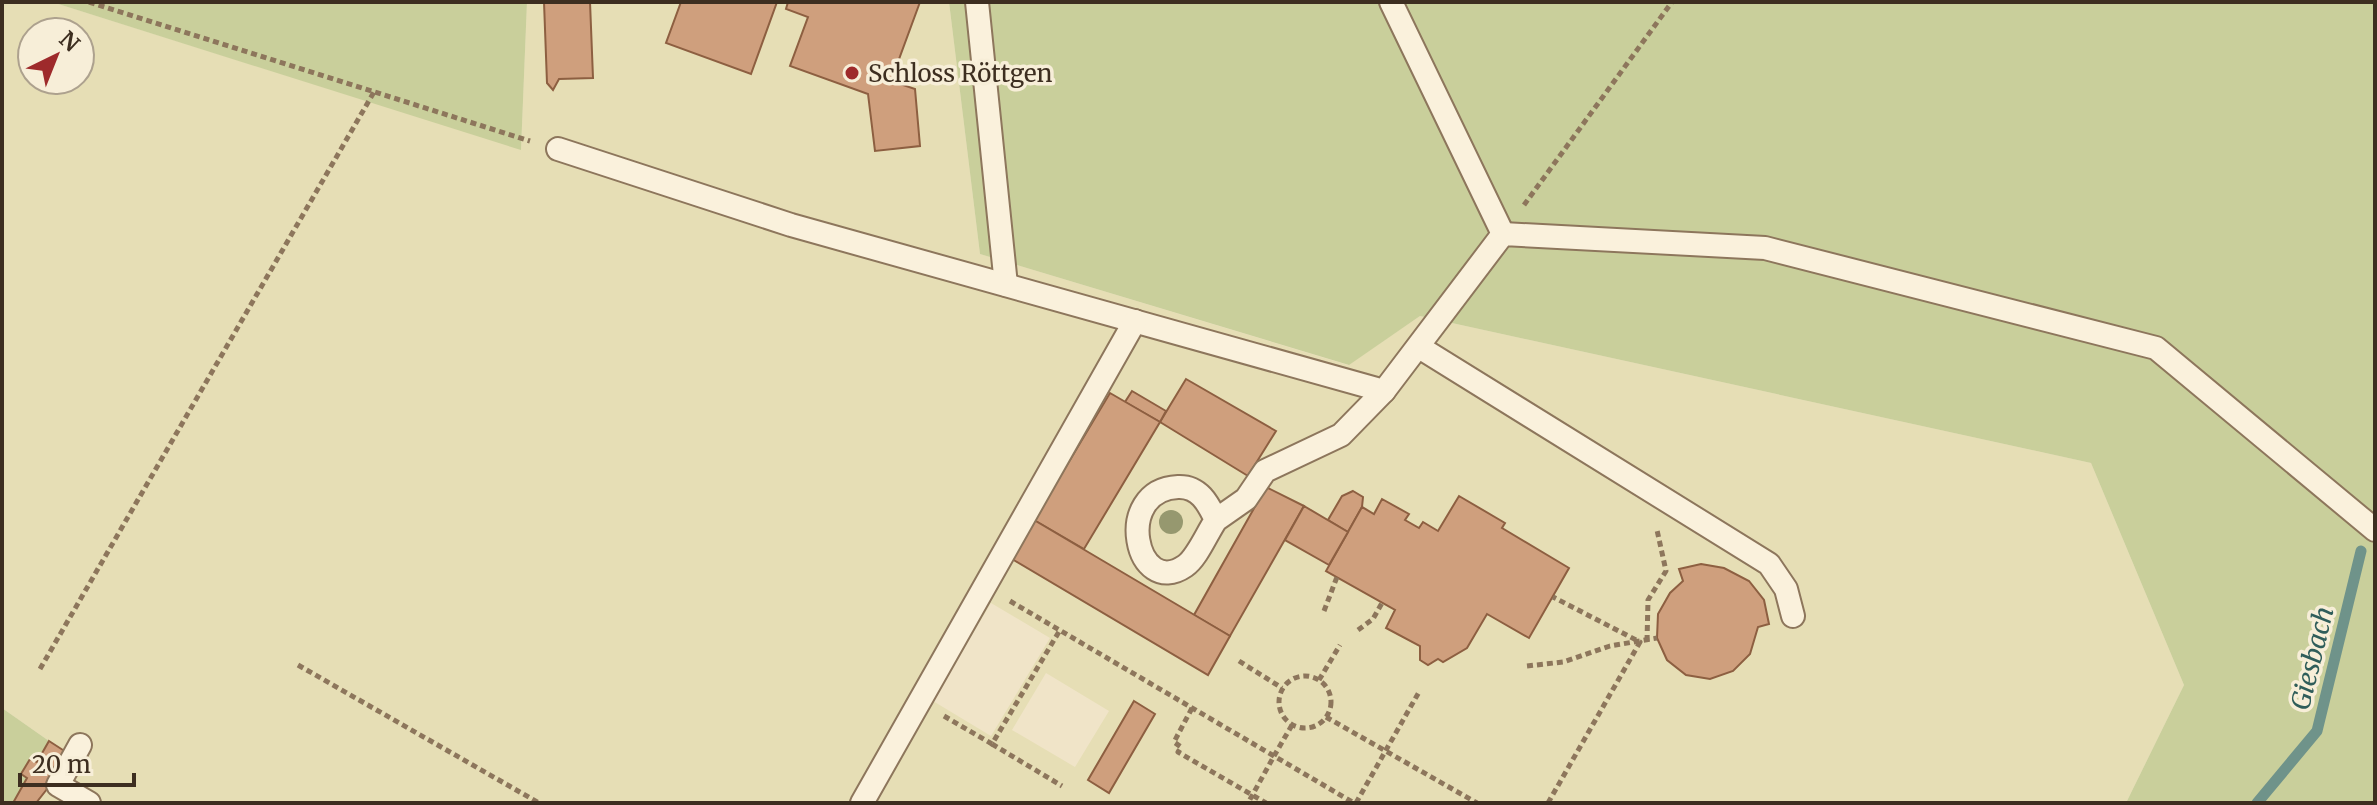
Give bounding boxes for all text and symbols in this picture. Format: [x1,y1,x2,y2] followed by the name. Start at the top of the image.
[16,16,96,96] north arrow
[54,25,86,58] text: N
[868,58,1053,89] place label: Schloss Röttgen
[843,64,861,82] marker: Schloss Röttgen
[2283,603,2341,713] water label: Giesbach
[20,737,134,787] scale bar
[32,749,91,780] text: 20 m

